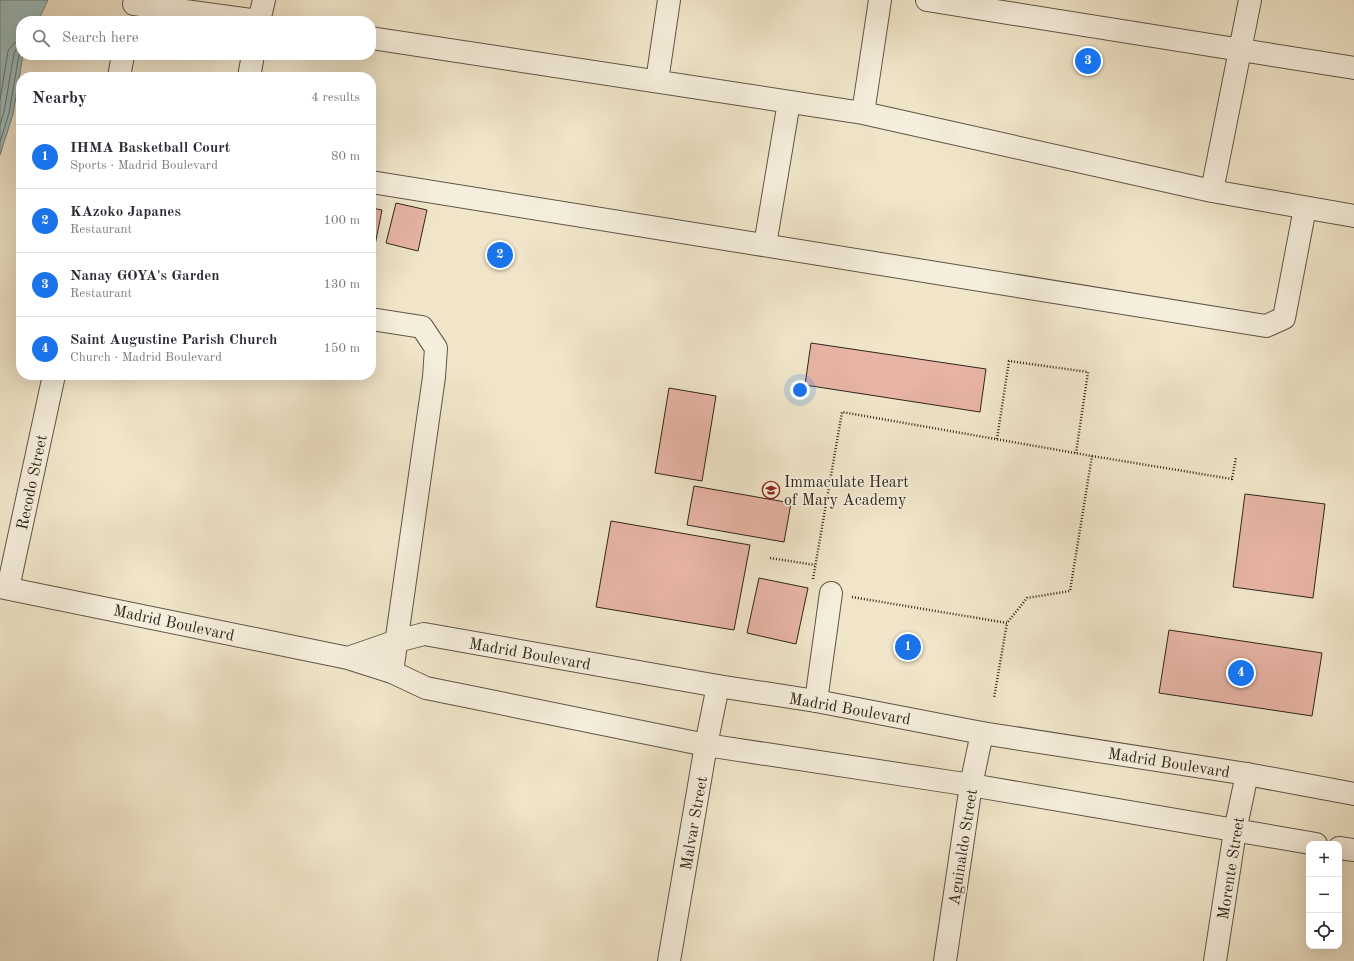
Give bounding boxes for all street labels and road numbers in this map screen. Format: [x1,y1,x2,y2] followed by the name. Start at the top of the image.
[15,433,51,531] street label: Recodo Street
[112,603,236,645] street label: Madrid Boulevard
[468,636,592,674] street label: Madrid Boulevard
[788,691,912,729] street label: Madrid Boulevard
[1107,746,1231,782] street label: Madrid Boulevard
[679,775,711,871] street label: Malvar Street
[947,788,981,907] street label: Aguinaldo Street
[1216,815,1248,921] street label: Morente Street

